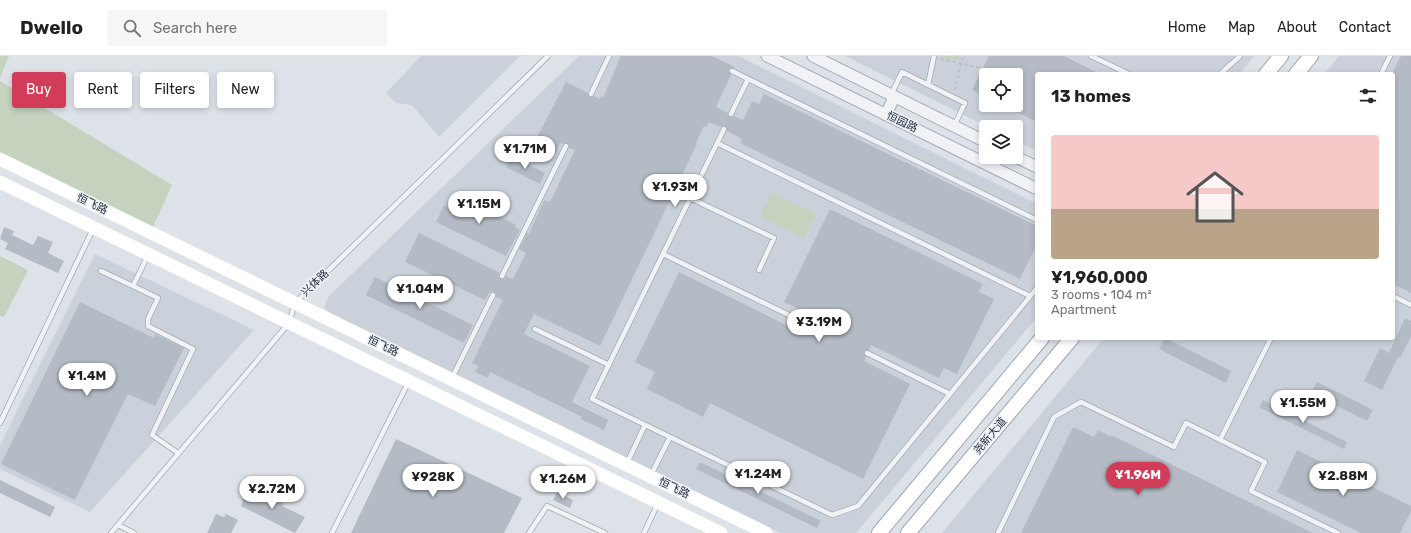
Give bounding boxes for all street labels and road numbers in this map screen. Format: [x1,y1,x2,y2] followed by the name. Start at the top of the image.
[884,109,920,135] street label: 恒园路
[74,191,110,217] street label: 恒飞路
[299,267,331,299] street label: 兴体路
[365,333,401,359] street label: 恒飞路
[971,415,1009,457] street label: 尧新大道
[656,475,692,501] street label: 恒飞路

